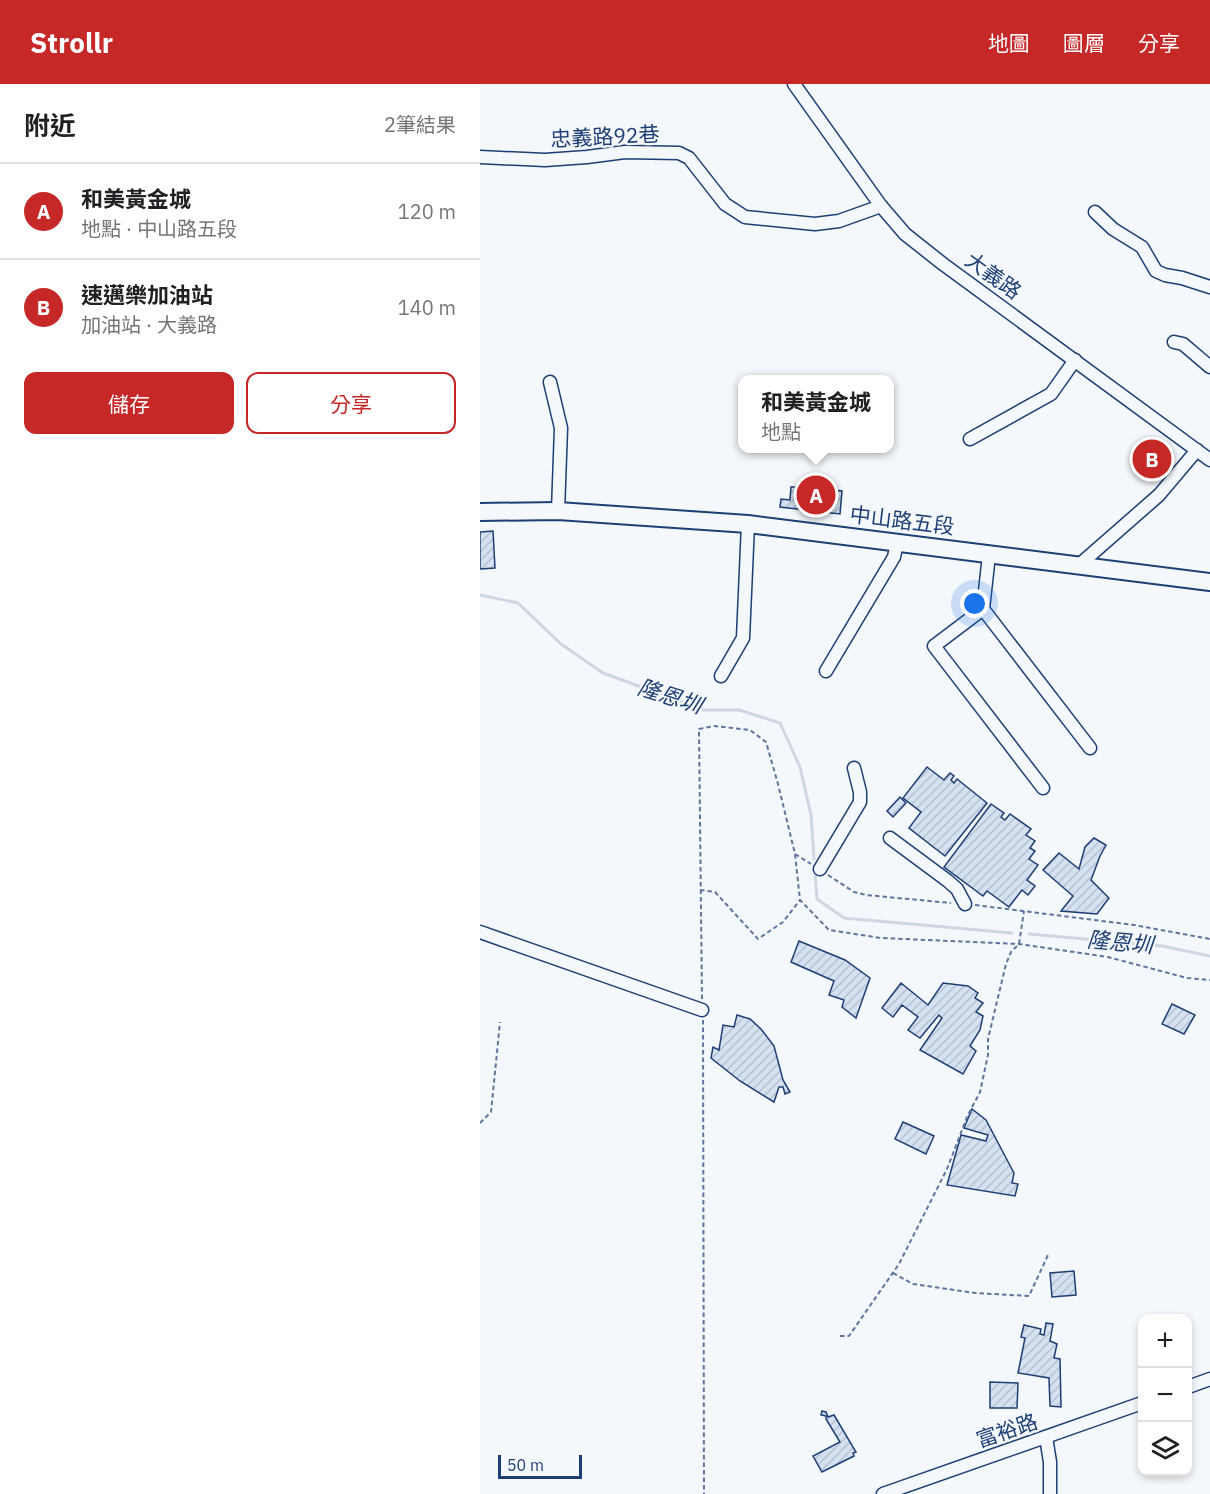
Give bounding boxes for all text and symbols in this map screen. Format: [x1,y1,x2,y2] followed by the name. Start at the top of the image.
[30,24,113,61] text: Strollr
[988,29,1030,57] text: 地圖
[1063,29,1105,57] text: 圖層
[1138,29,1180,57] text: 分享
[24,108,76,142] text: 附近
[384,111,456,138] text: 2筆結果
[550,119,660,153] street label: 忠義路92巷
[81,184,191,213] text: 和美黃金城
[37,198,50,225] text: A
[398,198,456,225] text: 120 m
[81,215,237,242] text: 地點 · 中山路五段
[960,245,1027,305] street label: 大義路
[81,280,213,309] text: 速邁樂加油站
[37,294,50,321] text: B
[398,294,456,321] text: 140 m
[81,311,217,338] text: 加油站 · 大義路
[24,372,234,434] button: 儲存
[246,372,456,434] button: 分享
[738,375,894,453] popup
[761,387,871,416] text: 和美黃金城
[761,418,801,445] text: 地點
[1132,436,1172,482] pin: B
[796,472,836,518] pin: A
[848,500,956,540] street label: 中山路五段
[960,589,989,618] your location
[634,672,709,720] water label: 隆恩圳
[1086,924,1157,959] water label: 隆恩圳
[1138,1314,1192,1476] map controls
[1138,1314,1192,1368] button: +
[1138,1368,1192,1422] button: −
[972,1407,1041,1454] street label: 富裕路
[1138,1422,1192,1476] button: layers
[498,1452,582,1480] scale bar
[507,1455,544,1475] text: 50 m

